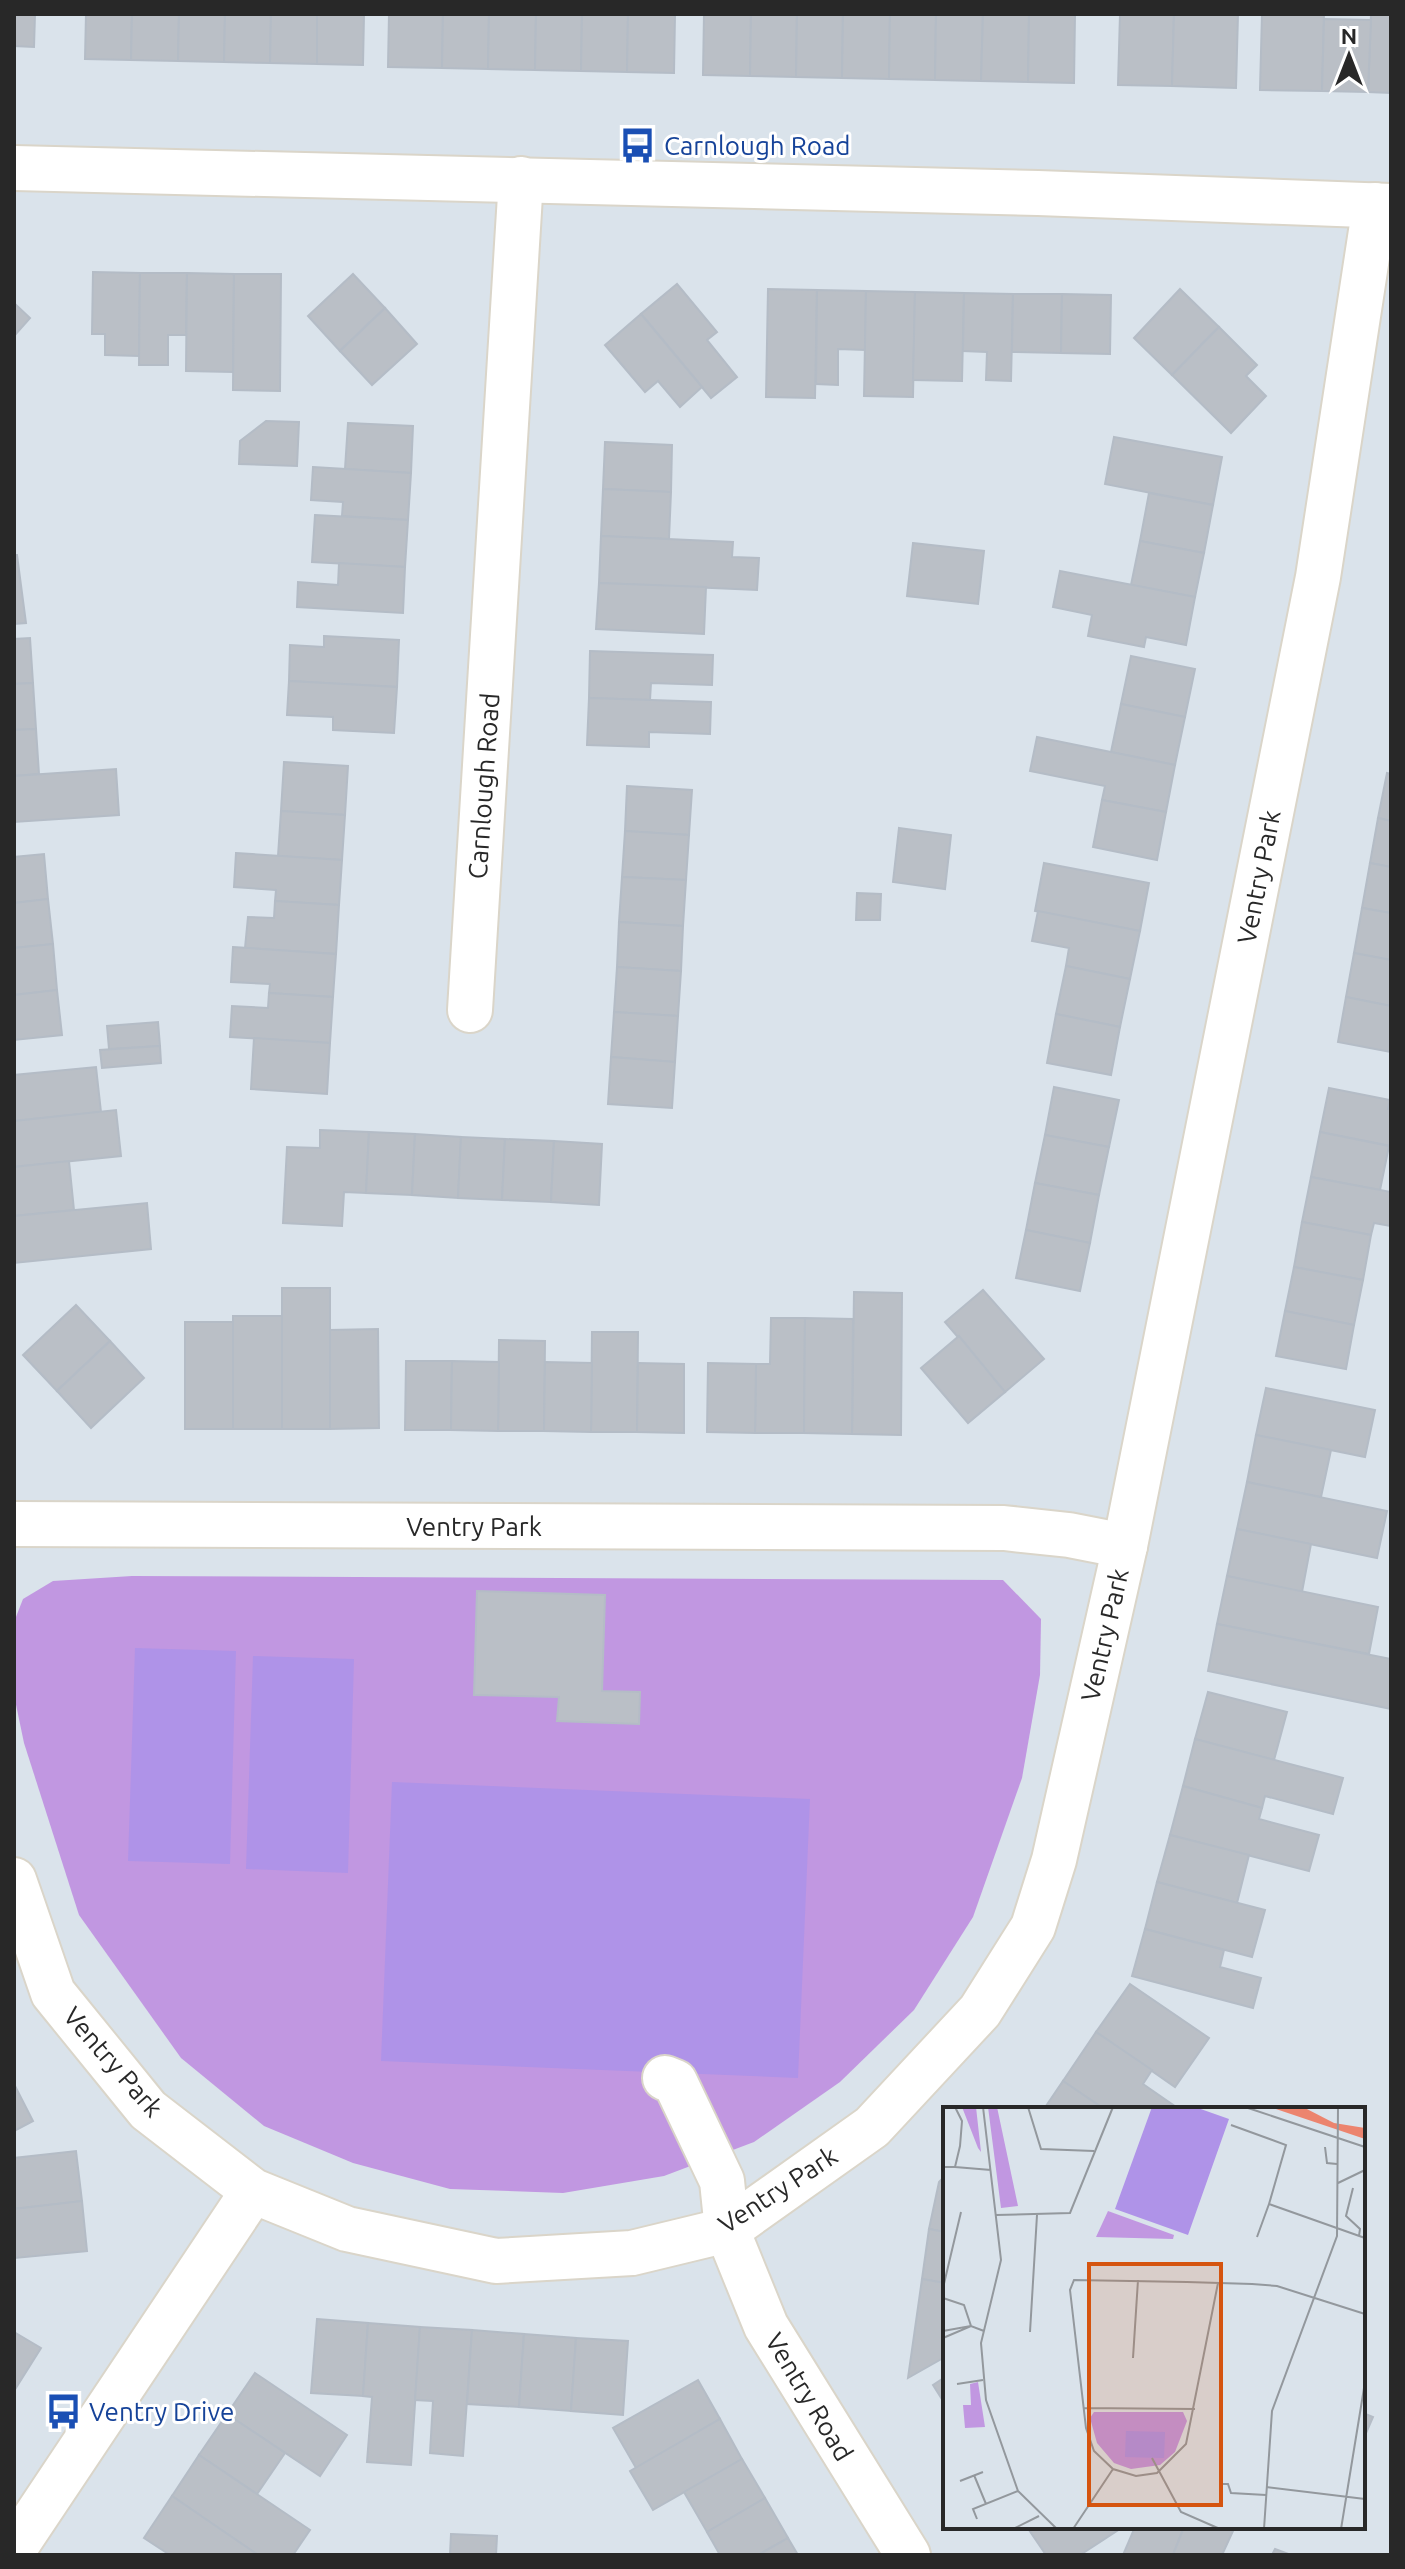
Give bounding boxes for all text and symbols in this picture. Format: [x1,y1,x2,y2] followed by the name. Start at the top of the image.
[1309,16,1389,96] north arrow
[1341,23,1357,48] text: N
[619,127,657,165] bus stop icon: Carnlough Road
[664,131,851,160] place label: Carnlough Road
[463,692,504,880] street label: Carnlough Road
[1231,808,1286,946] street label: Ventry Park
[406,1512,542,1541] street label: Ventry Park
[1075,1566,1134,1704] street label: Ventry Park
[58,2001,169,2122] street label: Ventry Park
[943,2107,1365,2529] inset map
[713,2140,842,2239] street label: Ventry Park
[760,2328,859,2466] street label: Ventry Road
[44,2393,82,2431] bus stop icon: Ventry Drive
[89,2397,234,2426] place label: Ventry Drive

